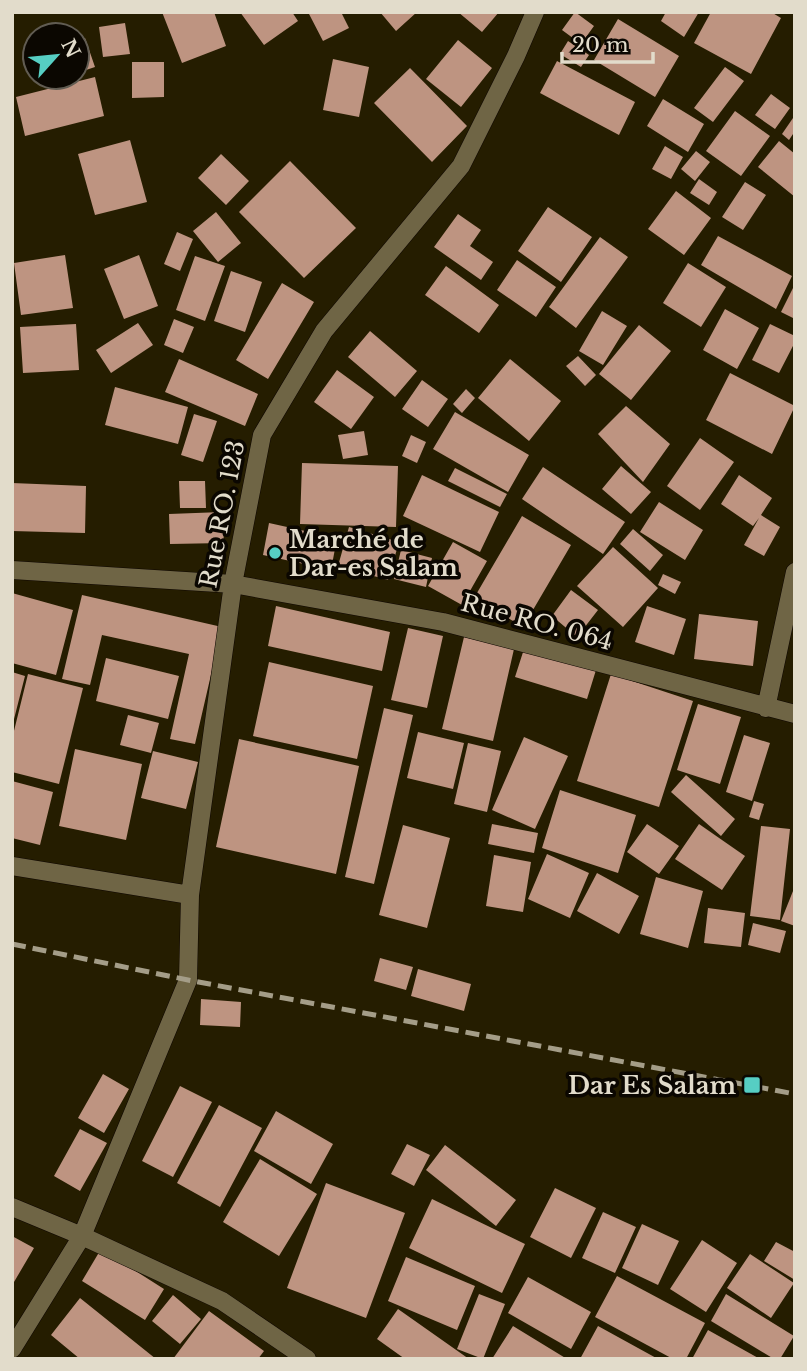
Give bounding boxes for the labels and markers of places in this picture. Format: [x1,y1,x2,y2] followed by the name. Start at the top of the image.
[289,525,458,582] place label: Marché de Dar-es Salam
[267,545,283,561] marker: Marché de Dar-es Salam
[568,1071,736,1100] place label: Dar Es Salam
[742,1075,762,1095] marker: Dar Es Salam

